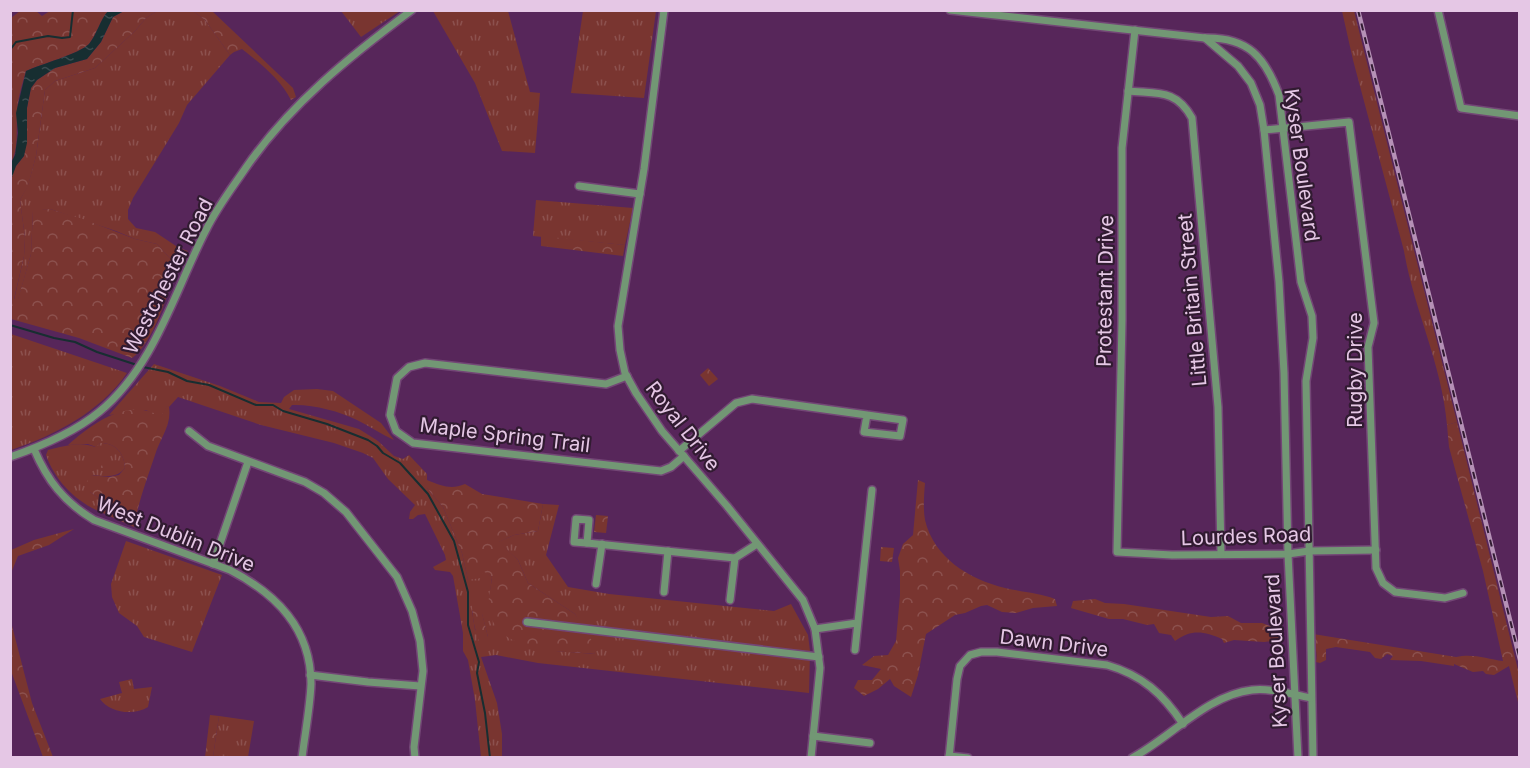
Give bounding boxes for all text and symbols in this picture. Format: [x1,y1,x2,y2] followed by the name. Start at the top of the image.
[1279,87,1325,243] street label: Kyser Boulevard
[118,194,218,358] street label: Westchester Road
[1172,212,1212,387] street label: Little Britain Street
[1092,215,1118,367] street label: Protestant Drive
[1343,312,1367,428] street label: Rugby Drive
[641,377,725,475] street label: Royal Drive
[418,413,592,457] street label: Maple Spring Trail
[93,491,259,577] street label: West Dublin Drive
[1180,522,1312,550] street label: Lourdes Road
[1260,573,1292,729] street label: Kyser Boulevard
[998,624,1110,662] street label: Dawn Drive

